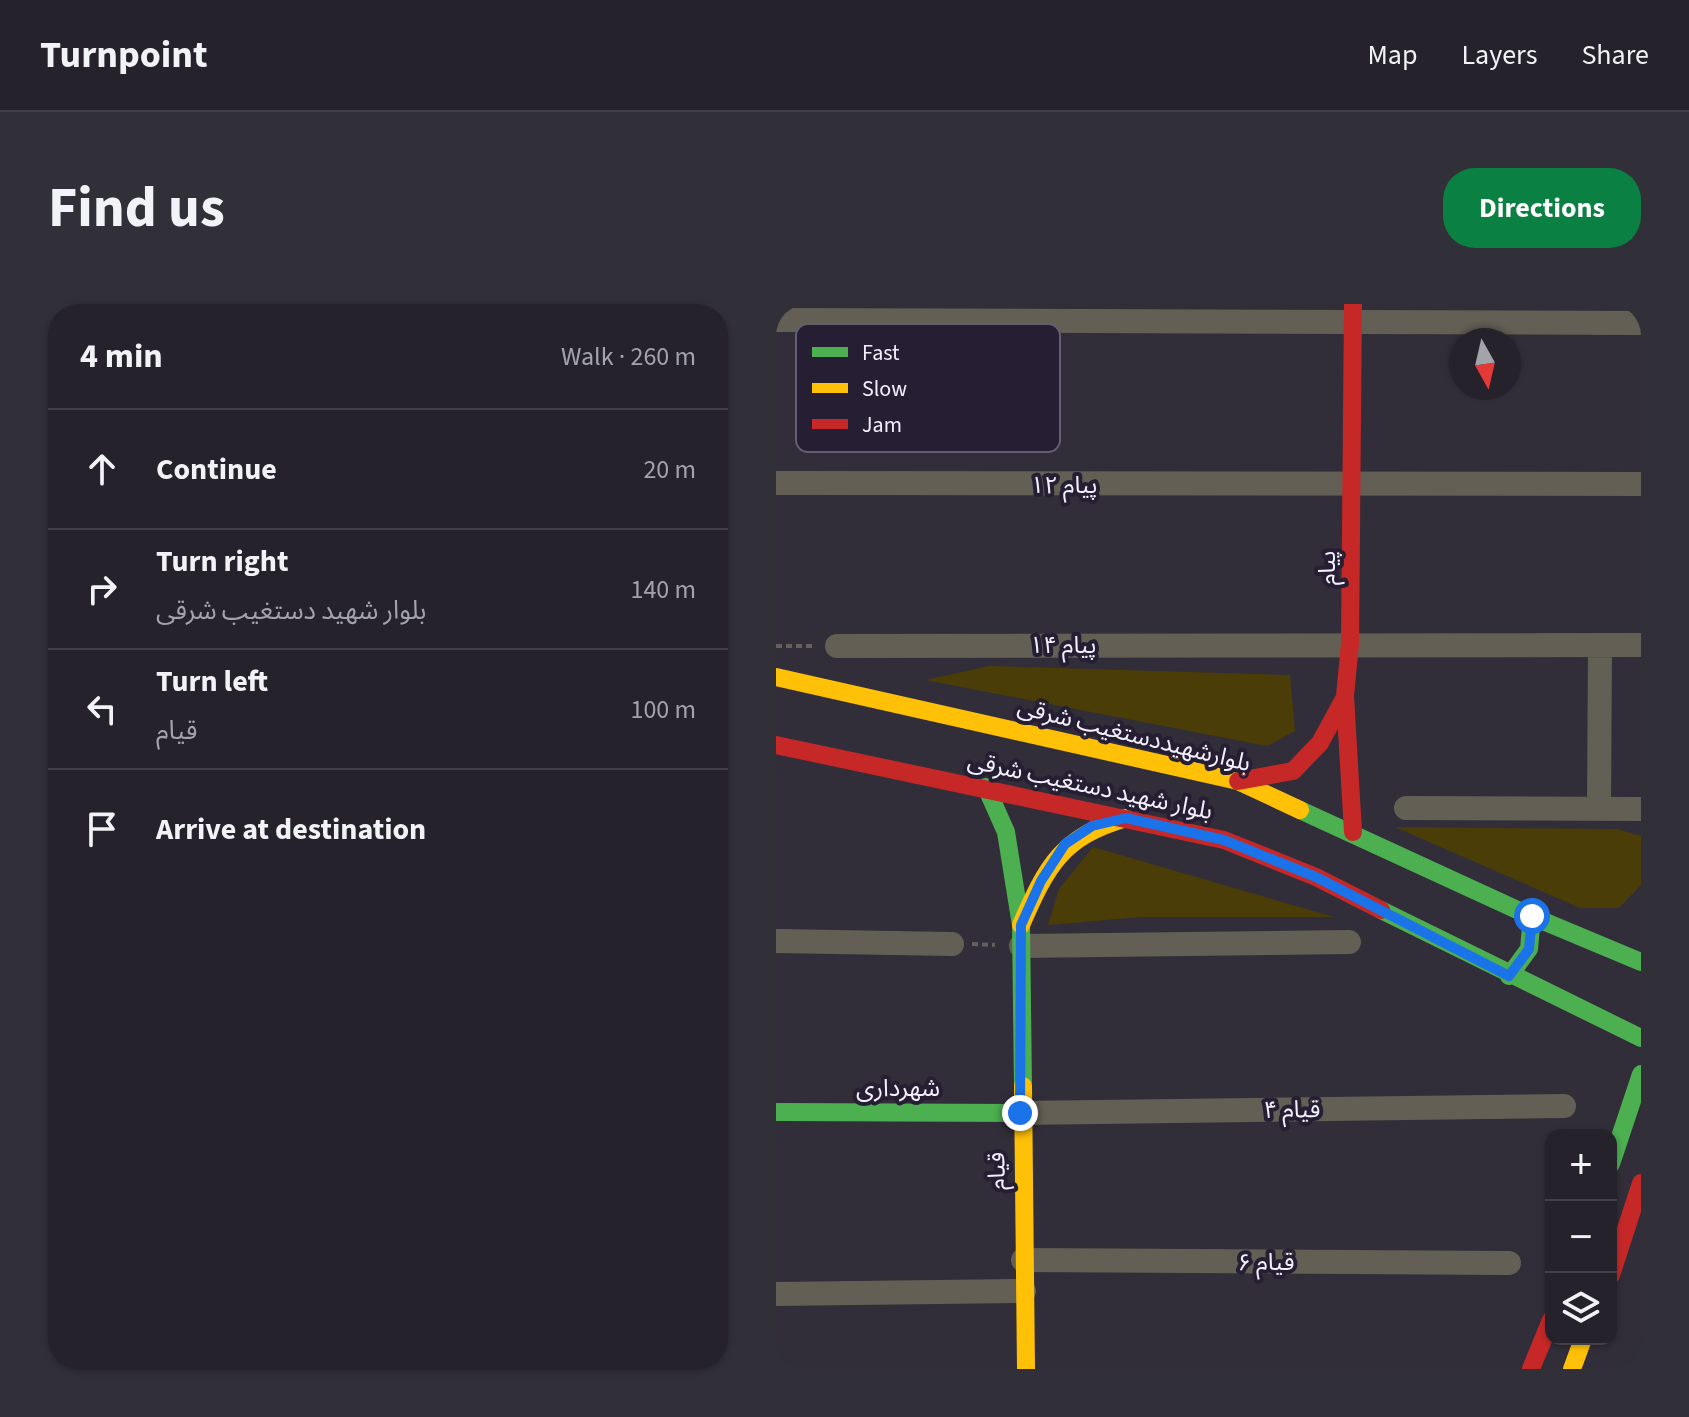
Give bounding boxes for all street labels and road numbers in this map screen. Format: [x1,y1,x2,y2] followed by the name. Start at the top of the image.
[1031,468,1098,503] street label: پیام ۱۲
[1310,551,1345,585] street label: پیام
[1030,628,1097,663] street label: پیام ۱۴
[1014,689,1254,781] street label: بلوارشهیددستغیب شرقی
[964,743,1216,829] street label: بلوار شهید دستغیب شرقی
[856,1071,940,1106] street label: شهرداری
[1263,1092,1321,1128] street label: قیام ۴
[979,1152,1015,1190] street label: قیام
[1238,1245,1294,1280] street label: قیام ۶

